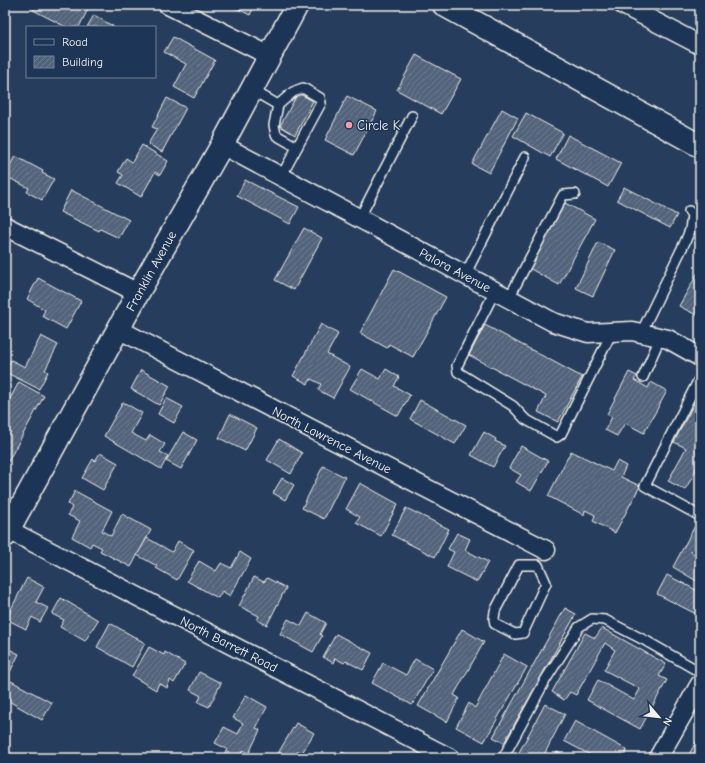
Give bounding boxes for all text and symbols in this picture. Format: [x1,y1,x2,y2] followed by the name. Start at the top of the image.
[26,26,156,78] legend
[62,35,88,49] text: Road
[62,55,103,69] text: Building
[357,118,401,133] place label: Circle K
[344,120,354,130] marker: Circle K
[123,228,179,314] street label: Franklin Avenue
[417,245,494,295] street label: Palora Avenue
[270,403,395,477] street label: North Lawrence Avenue
[178,613,280,675] street label: North Barrett Road
[639,697,679,737] north arrow
[660,715,675,728] text: N

